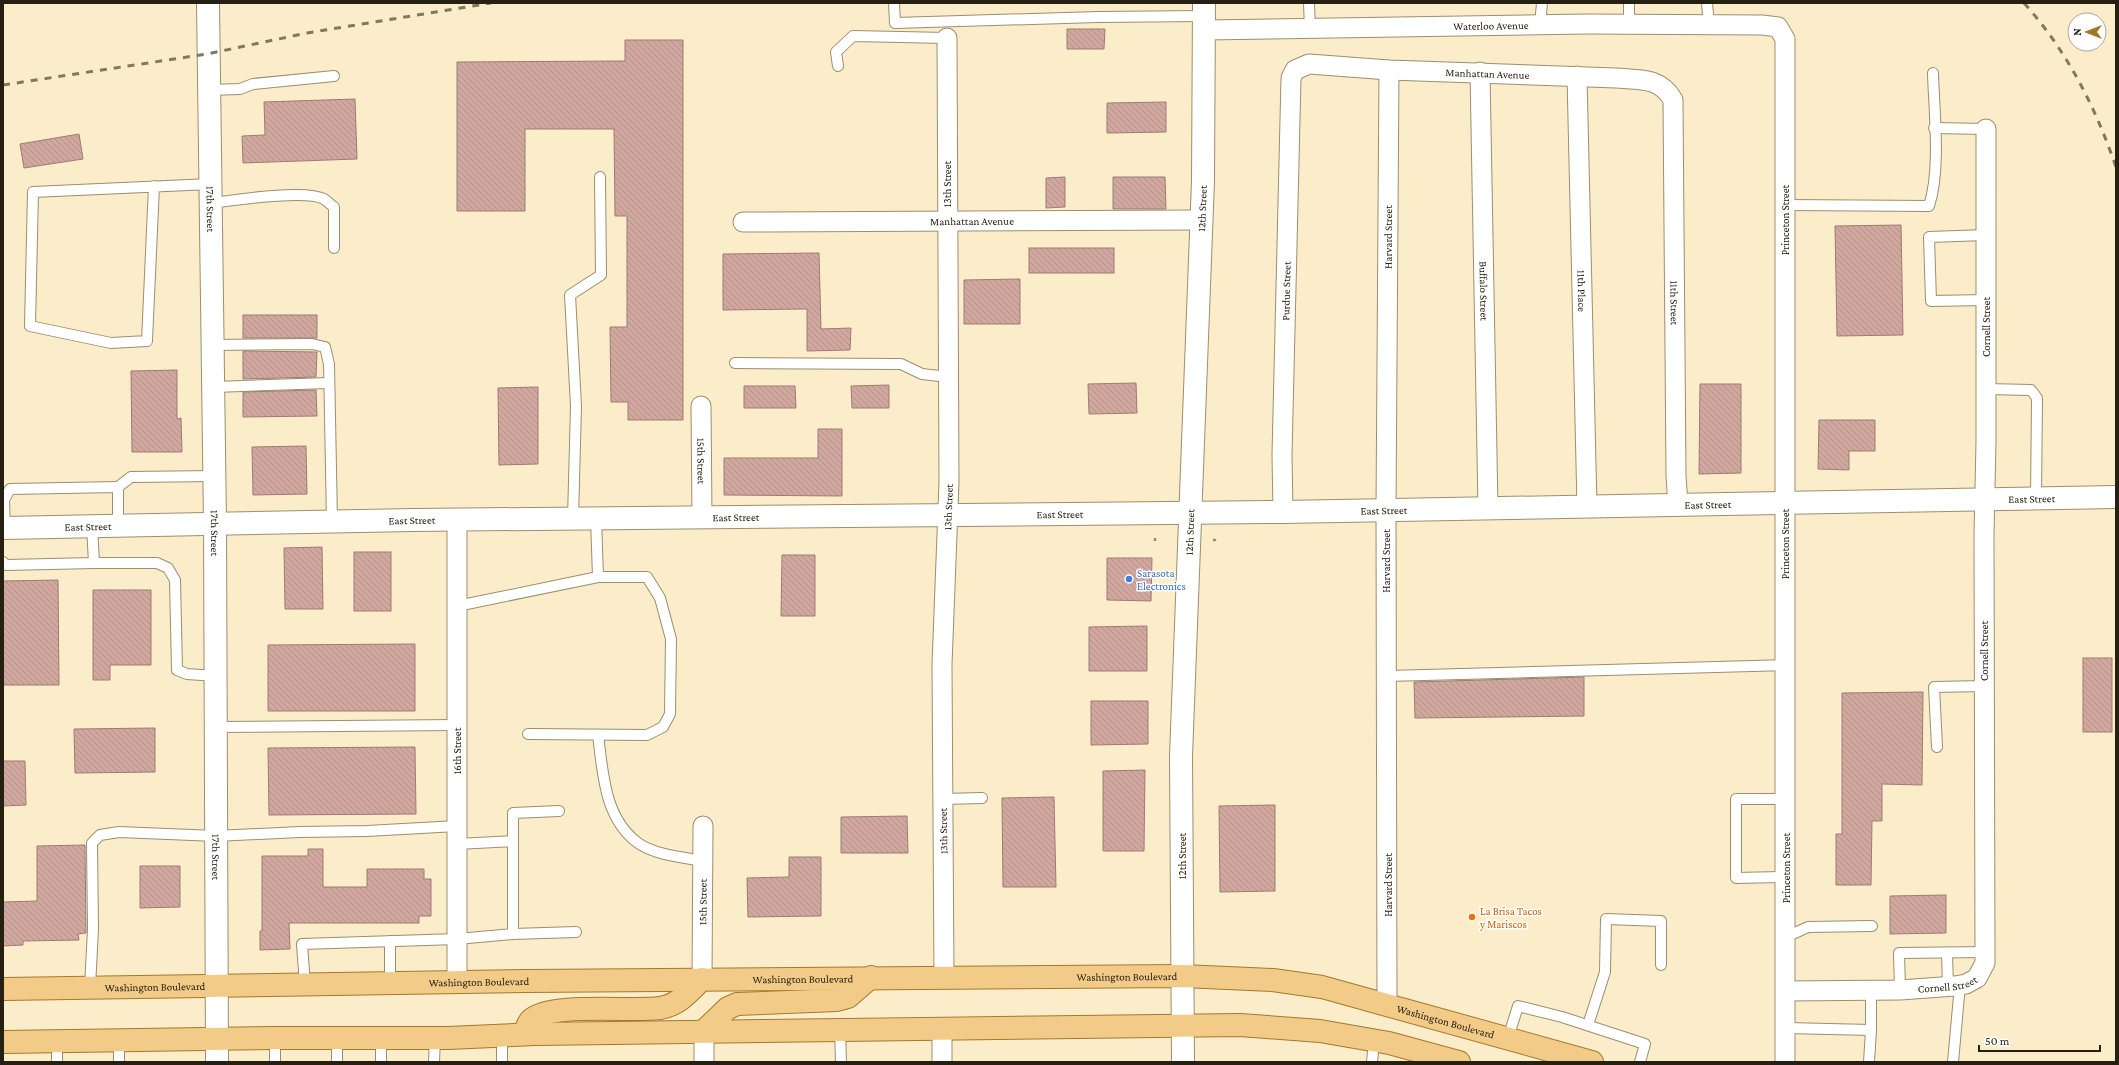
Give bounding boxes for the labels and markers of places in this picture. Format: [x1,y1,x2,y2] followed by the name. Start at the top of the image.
[1137,567,1186,592] place label: Sarasota Electronics
[1124,574,1134,584] marker: Sarasota Electronics
[1479,905,1542,931] place label: La Brisa Tacos y Mariscos
[1467,912,1477,922] marker: La Brisa Tacos y Mariscos

